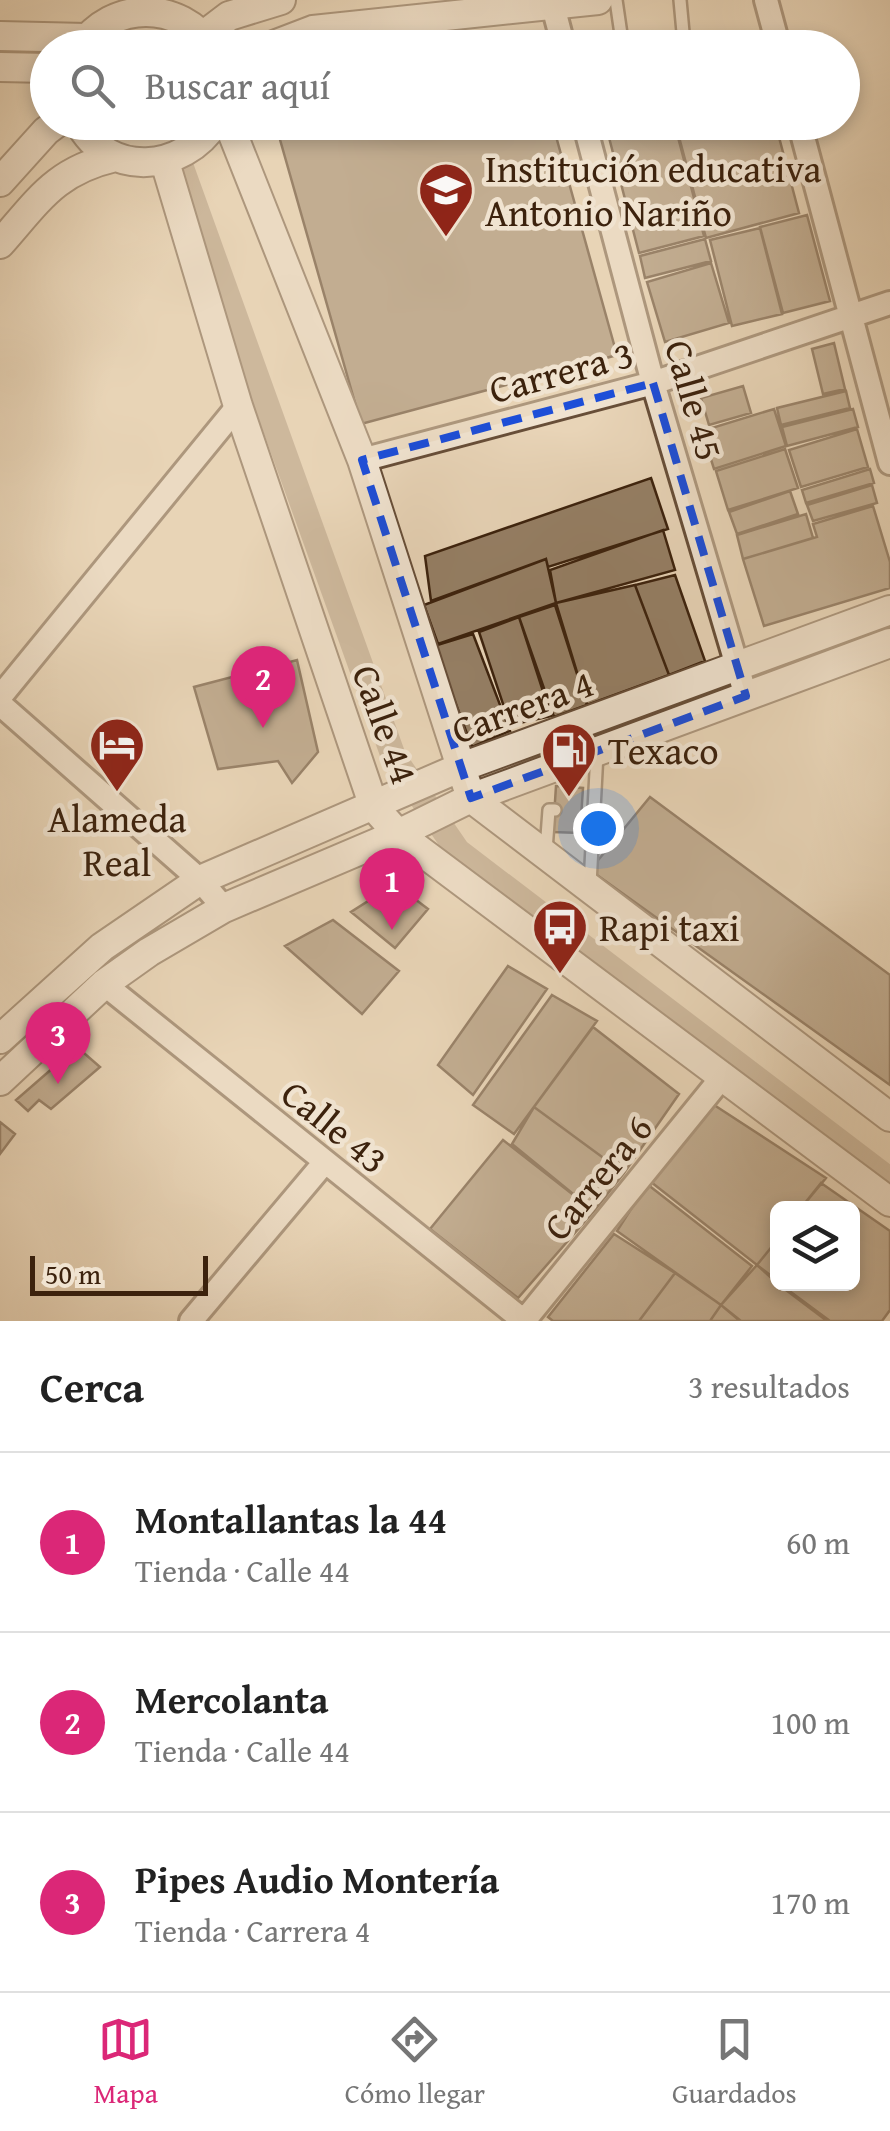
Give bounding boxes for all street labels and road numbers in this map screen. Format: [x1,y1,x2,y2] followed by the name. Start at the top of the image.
[483,325,639,417] street label: Carrera 3
[651,333,739,467] street label: Calle 45
[443,655,601,757] street label: Carrera 4
[339,657,433,791] street label: Calle 44
[270,1066,400,1186] street label: Calle 43
[529,1102,665,1252] street label: Carrera 6

